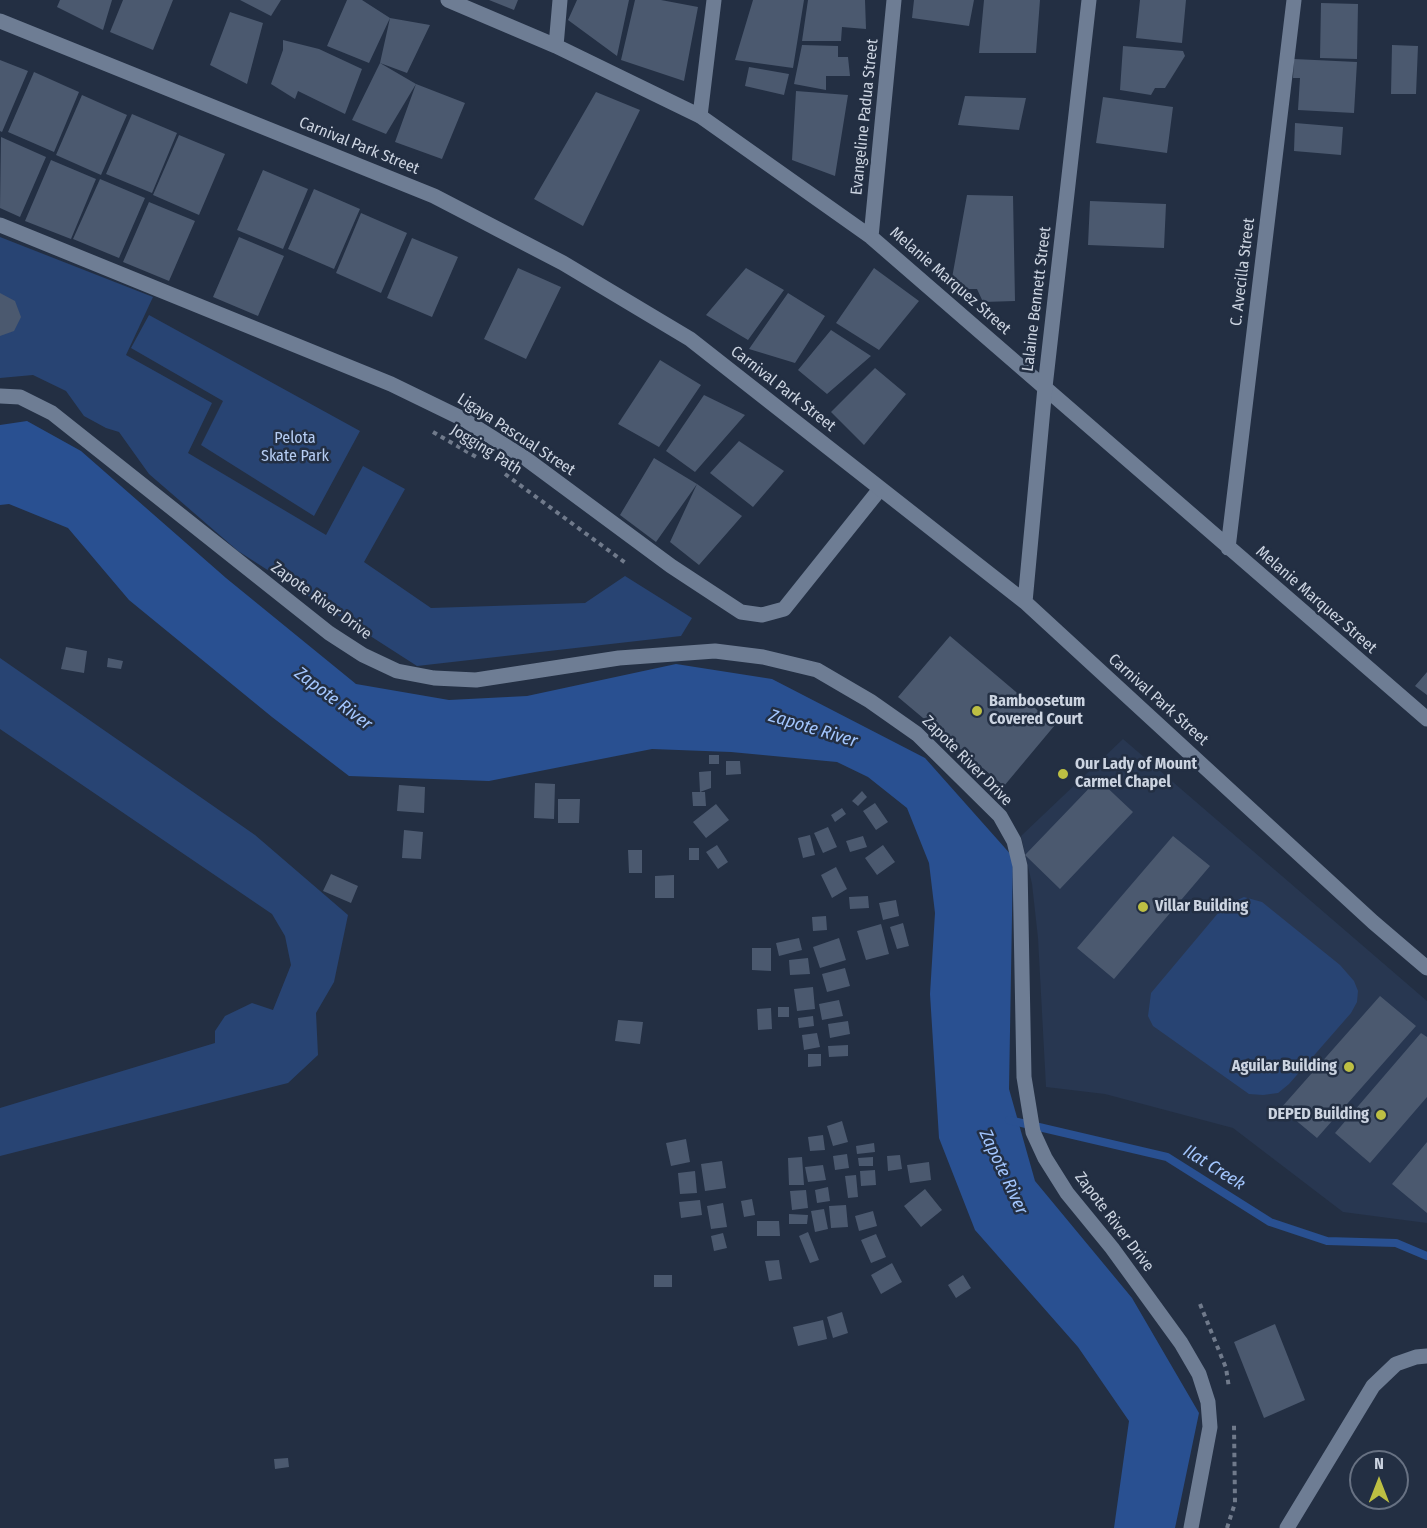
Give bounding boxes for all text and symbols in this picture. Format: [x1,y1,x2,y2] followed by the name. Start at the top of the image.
[847,38,883,196] street label: Evangeline Padua Street
[296,113,422,179] street label: Carnival Park Street
[1227,217,1259,327] street label: C. Avecilla Street
[886,223,1014,339] street label: Melanie Marquez Street
[1019,225,1055,373] street label: Lalaine Bennett Street
[727,342,839,436] street label: Carnival Park Street
[453,390,579,480] street label: Ligaya Pascual Street
[447,421,525,479] street label: Jogging Path
[261,429,329,467] park label: Pelota Skate Park
[1252,542,1380,658] street label: Melanie Marquez Street
[267,558,375,644] street label: Zapote River Drive
[1104,650,1212,750] street label: Carnival Park Street
[290,663,376,735] water label: Zapote River
[989,692,1085,730] place label: Bamboosetum Covered Court
[970,704,984,718] marker: Bamboosetum Covered Court
[766,705,860,753] water label: Zapote River
[918,712,1016,810] street label: Zapote River Drive
[1075,755,1197,793] place label: Our Lady of Mount Carmel Chapel
[1056,767,1070,781] marker: Our Lady of Mount Carmel Chapel
[1155,897,1248,917] place label: Villar Building
[1136,900,1150,914] marker: Villar Building
[1232,1057,1337,1077] place label: Aguilar Building
[1342,1060,1356,1074] marker: Aguilar Building
[1268,1105,1369,1125] place label: DEPED Building
[1374,1108,1388,1122] marker: DEPED Building
[974,1126,1032,1218] water label: Zapote River
[1179,1141,1249,1195] water label: Ilat Creek
[1070,1168,1158,1276] street label: Zapote River Drive
[1349,1450,1409,1510] north arrow
[1374,1454,1384,1473] text: N

